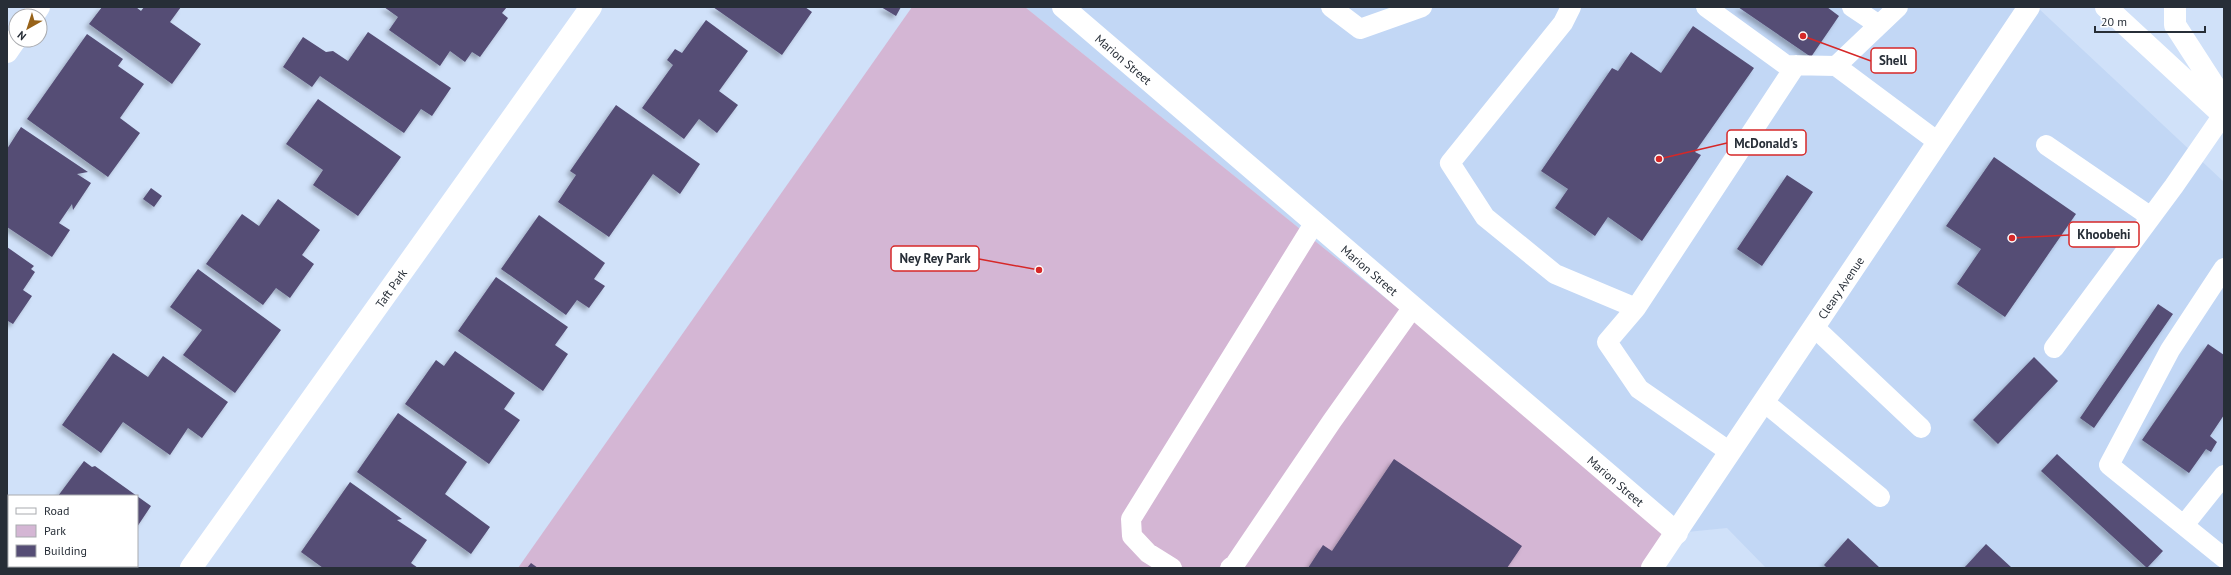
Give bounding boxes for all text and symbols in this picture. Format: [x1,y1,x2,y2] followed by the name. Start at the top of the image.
[8,8,48,48] north arrow
[2095,8,2205,34] scale bar
[2101,14,2127,29] text: 20 m
[14,28,29,43] text: N
[1092,31,1155,87] street label: Marion Street
[1871,48,1916,73] callout: Shell
[1879,52,1907,69] text: Shell
[1727,130,1806,155] callout: McDonald's
[1734,135,1798,152] text: McDonald's
[2069,222,2139,247] callout: Khoobehi
[2077,226,2131,243] text: Khoobehi
[1338,241,1401,298] street label: Marion Street
[891,246,979,271] callout: Ney Rey Park
[899,250,971,267] text: Ney Rey Park
[1814,253,1867,322] street label: Cleary Avenue
[372,265,410,310] street label: Taft Park
[1585,452,1647,509] street label: Marion Street
[8,495,138,567] legend
[44,503,69,518] text: Road
[44,523,66,538] text: Park
[44,543,87,558] text: Building

